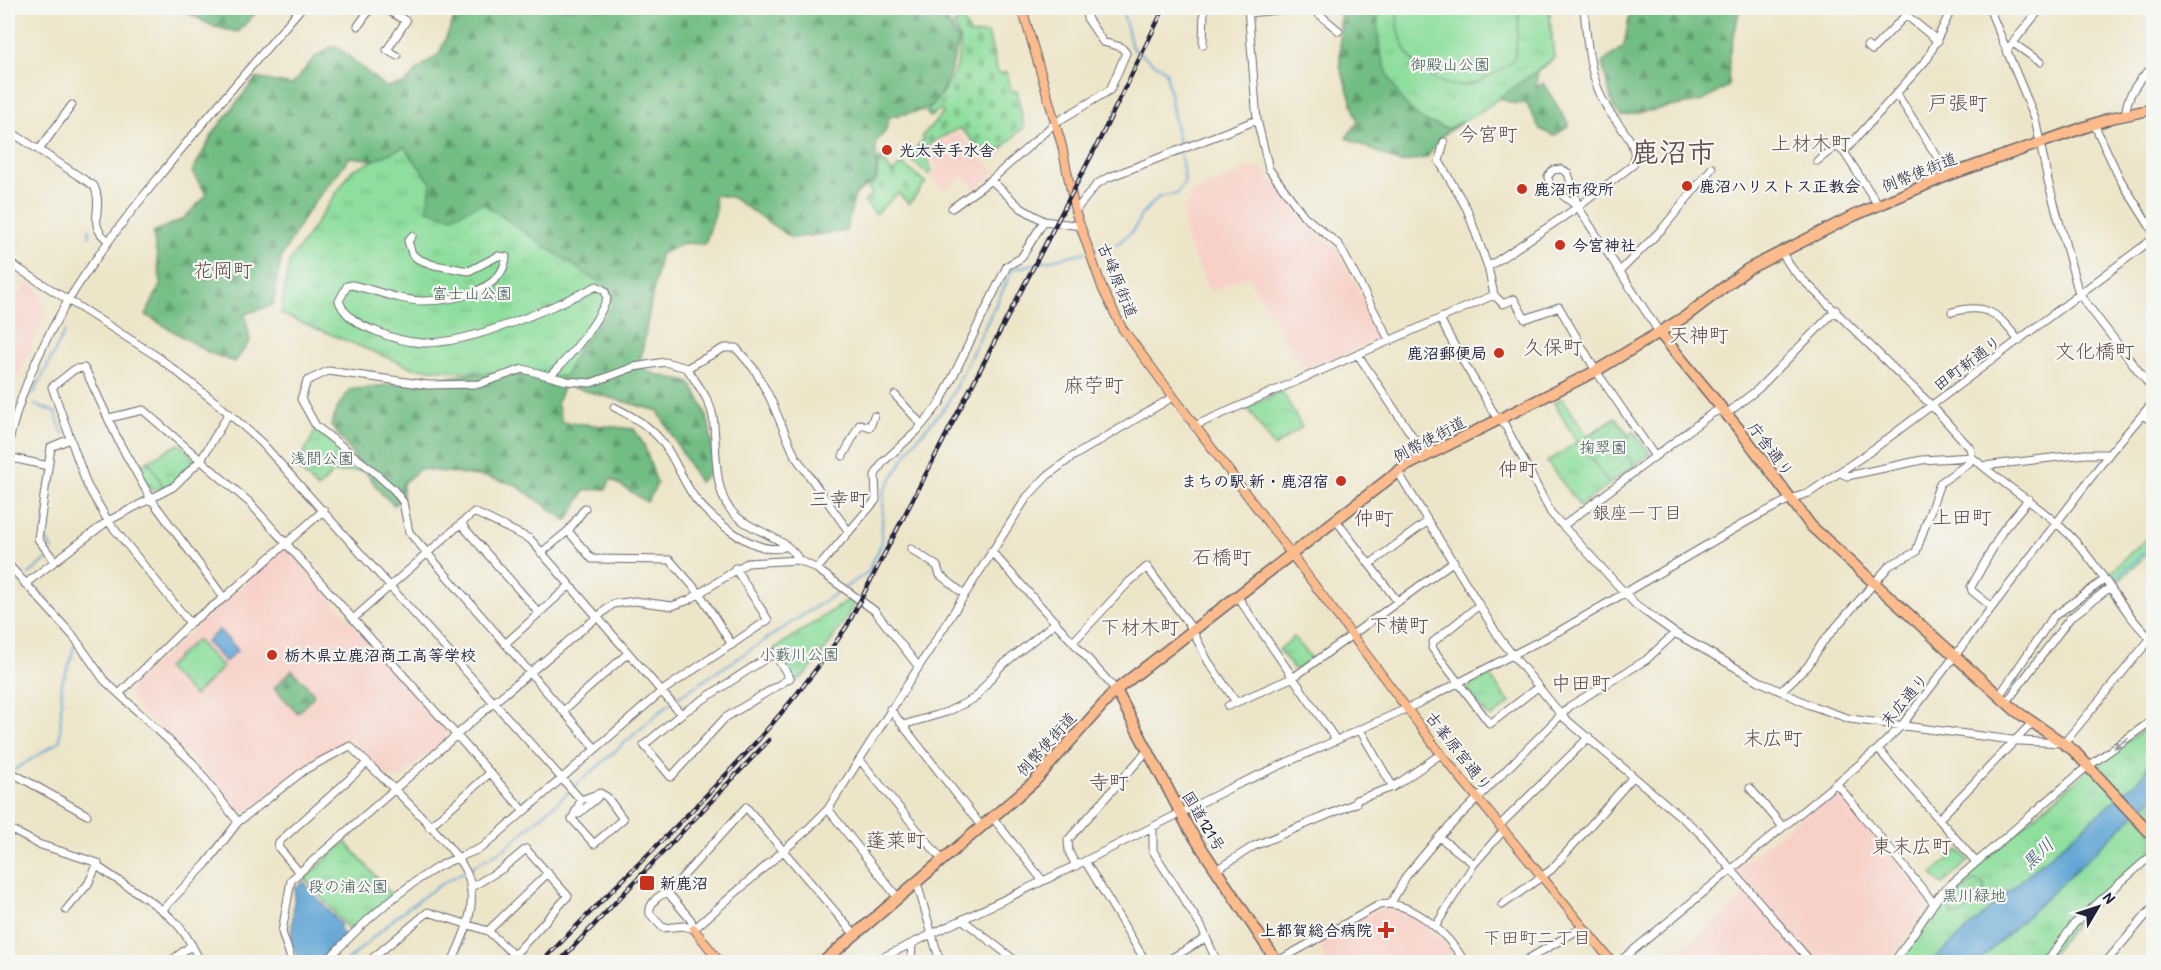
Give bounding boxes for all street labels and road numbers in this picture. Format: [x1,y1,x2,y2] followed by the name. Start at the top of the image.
[1878,147,1960,197] street label: 例幣使街道
[1093,239,1143,321] street label: 古峰原街道
[1928,330,2006,396] street label: 田町新通り
[1389,411,1469,467] street label: 例幣使街道
[1743,417,1799,481] street label: 庁舎通り
[1875,668,1933,732] street label: 末広通り
[1421,706,1497,796] street label: 古峯原宮通り
[1011,707,1081,781] street label: 例幣使街道
[1177,787,1231,855] street label: 国道121号

